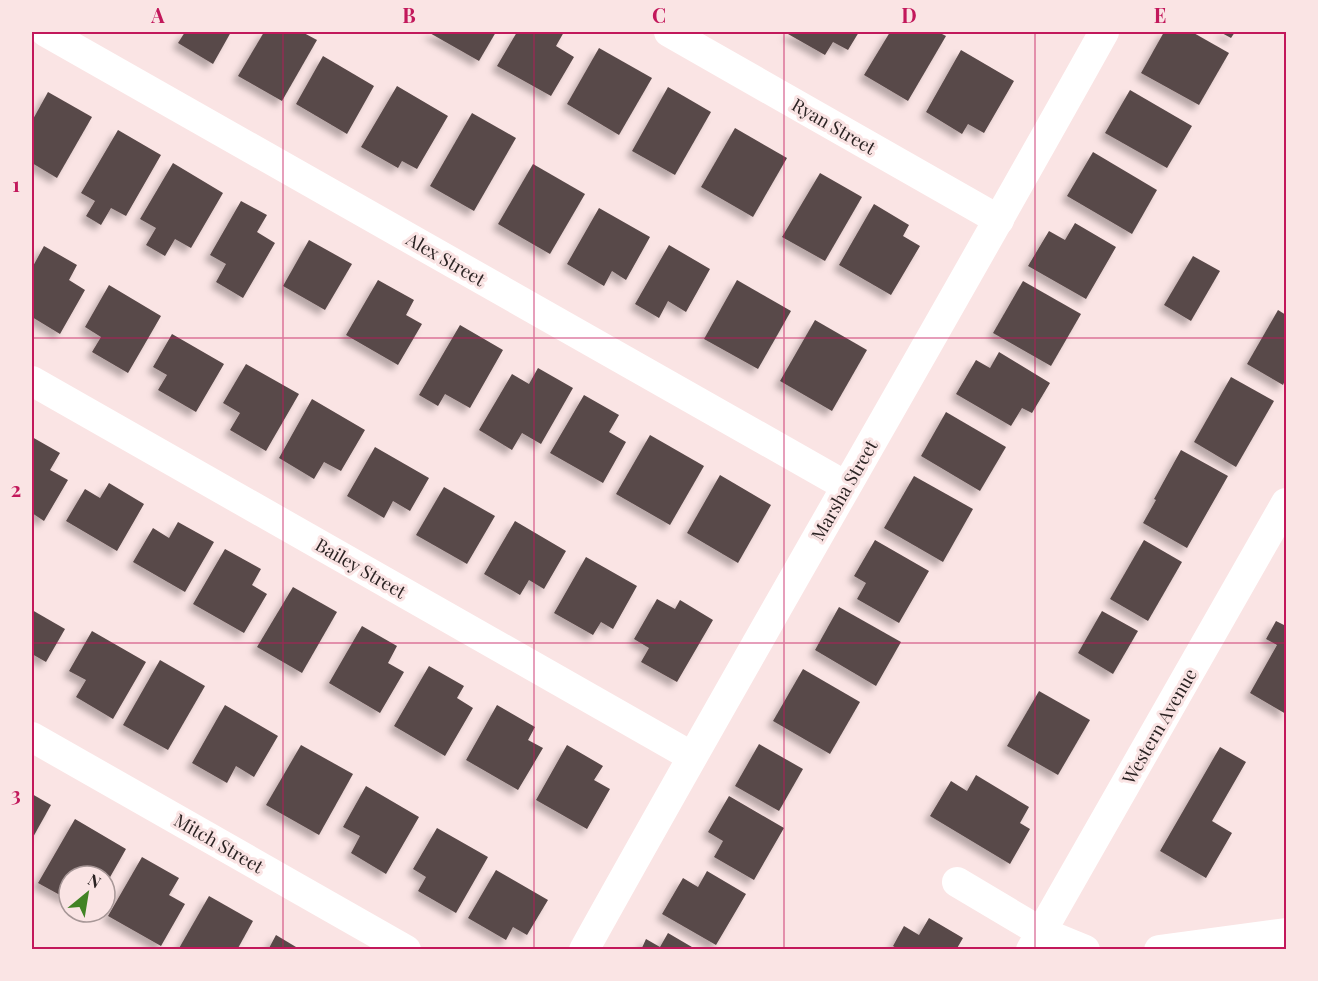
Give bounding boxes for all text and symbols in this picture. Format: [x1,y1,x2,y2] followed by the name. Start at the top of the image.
[150,1,165,28] text: A
[402,1,416,28] text: B
[652,1,666,28] text: C
[901,1,917,28] text: D
[1154,1,1166,28] text: E
[788,92,881,160] street label: Ryan Street
[12,170,20,197] text: 1
[401,226,490,291] street label: Alex Street
[805,435,883,545] street label: Marsha Street
[11,475,21,502] text: 2
[311,532,411,604] street label: Bailey Street
[1116,664,1202,789] street label: Western Avenue
[11,780,21,807] text: 3
[170,808,269,879] street label: Mitch Street
[57,864,117,924] north arrow
[84,869,105,893] text: N

